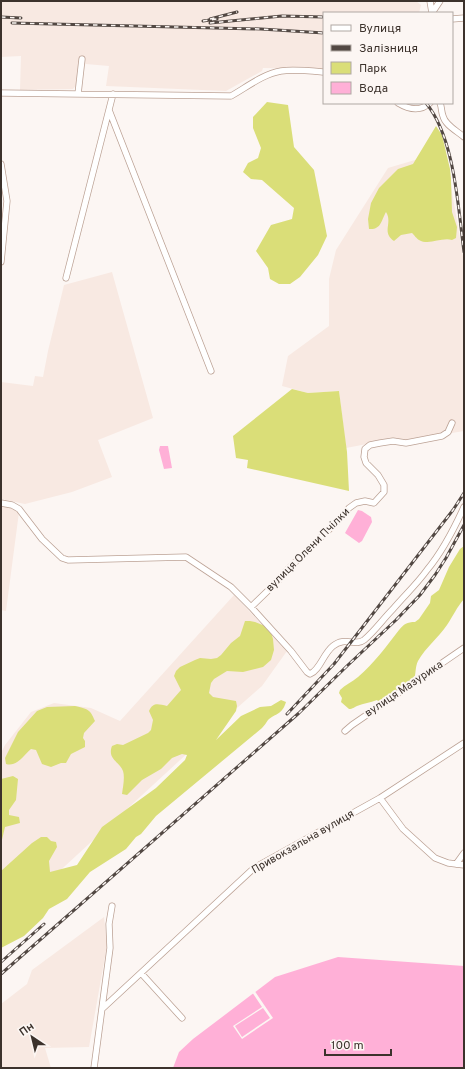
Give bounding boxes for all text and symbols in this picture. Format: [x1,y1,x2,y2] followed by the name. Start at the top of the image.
[323,12,453,104] legend
[359,21,401,37] text: Вулиця
[359,41,418,57] text: Залізниця
[359,61,387,77] text: Парк
[359,81,388,97] text: Вода
[263,505,353,595] street label: вулиця Олени Пчілки
[362,658,446,720] street label: вулиця Мазурика
[249,807,357,877] street label: Привокзальна вулиця
[12,1017,52,1057] north arrow
[17,1020,37,1040] text: Пн
[325,1031,391,1057] scale bar
[331,1038,364,1054] text: 100 m

